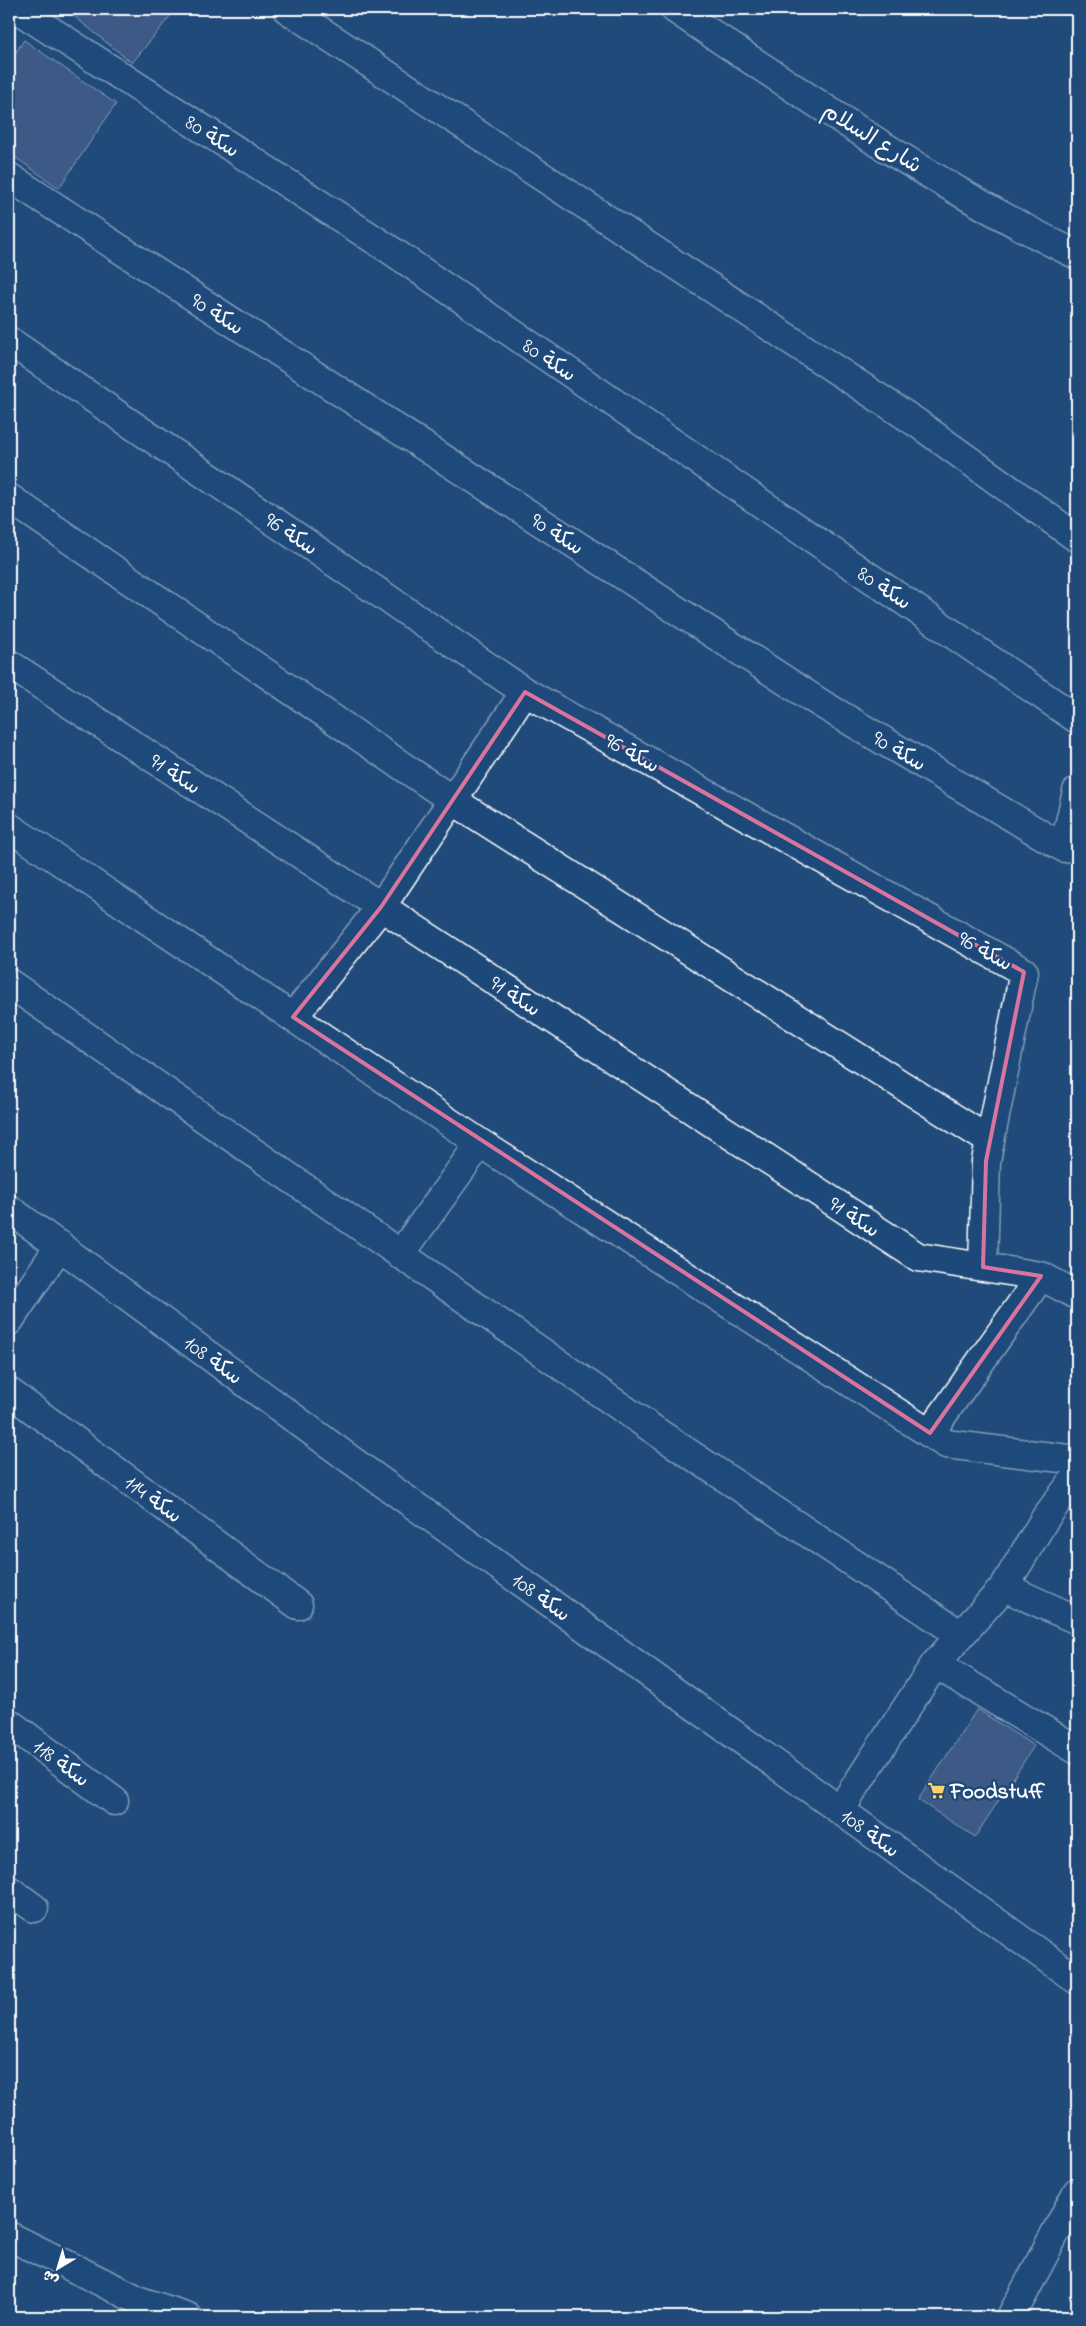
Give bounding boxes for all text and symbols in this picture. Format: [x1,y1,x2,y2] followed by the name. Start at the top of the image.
[815,96,927,183] street label: شارع السلام
[178,108,245,167] street label: سكة 80
[183,286,250,345] street label: سكة 90
[515,331,582,392] street label: سكة 80
[257,506,324,565] street label: سكة 96
[523,506,590,565] street label: سكة 90
[850,559,917,620] street label: سكة 80
[865,724,932,781] street label: سكة 90
[598,726,665,783] street label: سكة 96
[142,747,206,804] street label: سكة 91
[951,924,1018,981] street label: سكة 96
[482,969,546,1026] street label: سكة 91
[821,1190,885,1247] street label: سكة 91
[176,1329,249,1394] street label: سكة 108
[116,1468,188,1533] street label: سكة 114
[504,1566,577,1631] street label: سكة 108
[25,1733,96,1796] street label: سكة 118
[949,1777,1046,1809] place label: Foodstuff
[926,1780,946,1800] supermarket icon: Foodstuff
[833,1802,906,1867] street label: سكة 108
[32,2244,82,2294] north arrow
[38,2264,63,2290] text: ش

